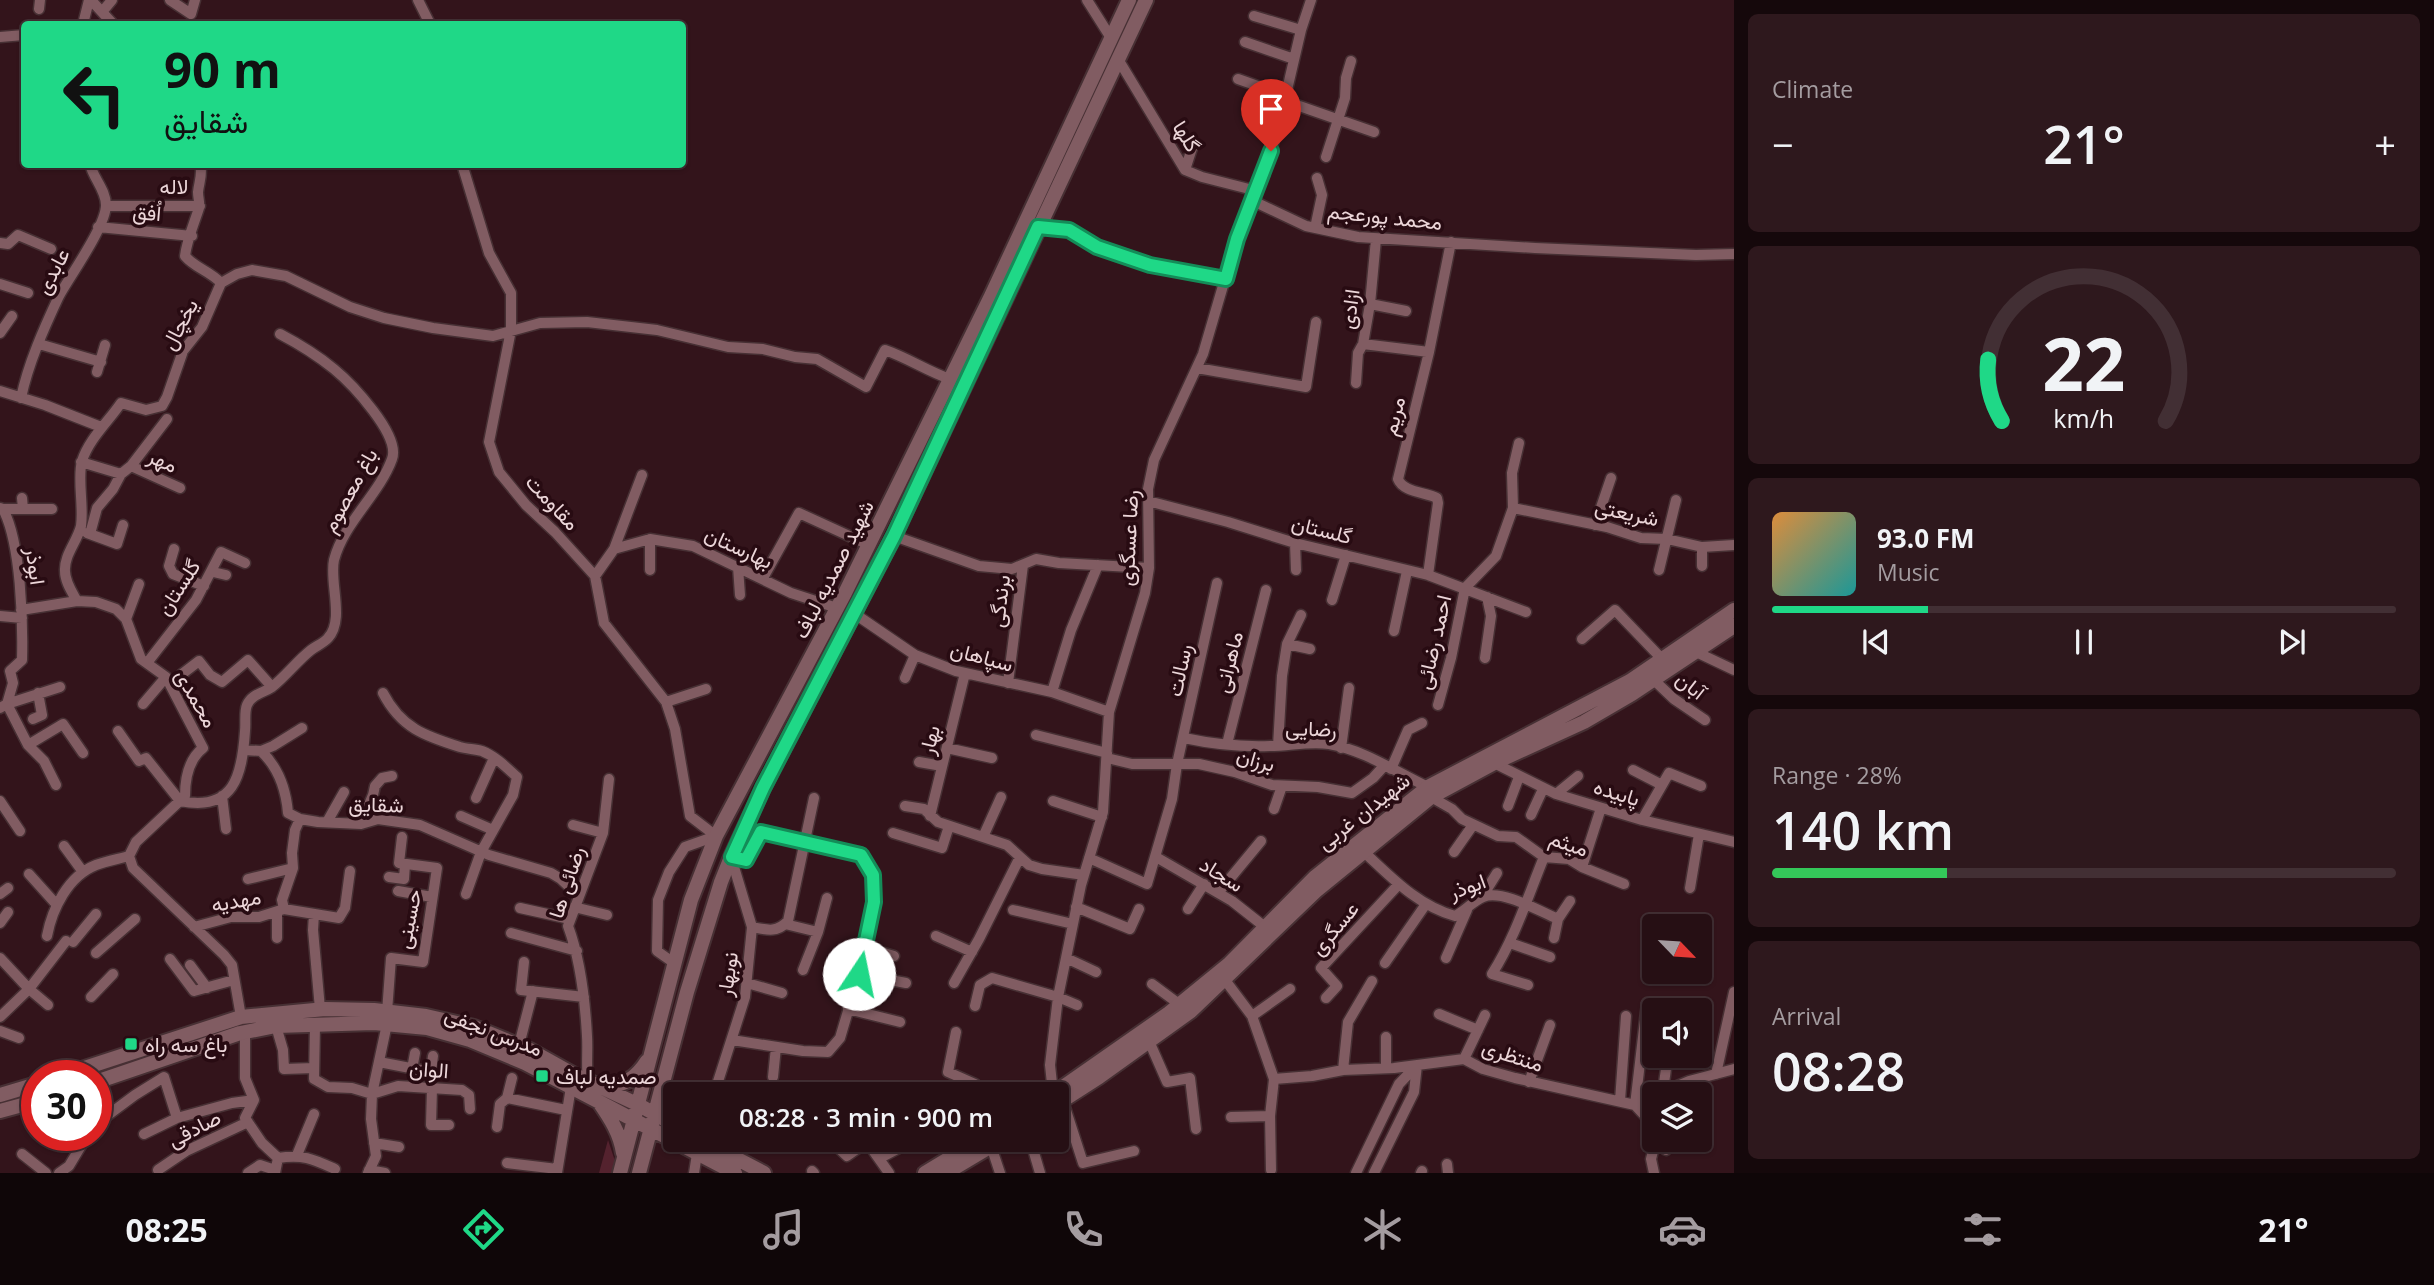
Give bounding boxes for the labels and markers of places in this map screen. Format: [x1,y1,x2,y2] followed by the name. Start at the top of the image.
[1241,79,1301,151] pin
[145,1030,228,1059] place label: باغ سه راه
[123,1036,139,1052] marker: باغ سه راه
[556,1062,657,1090] place label: صمدیه لباف
[534,1068,550,1084] marker: صمدیه لباف

